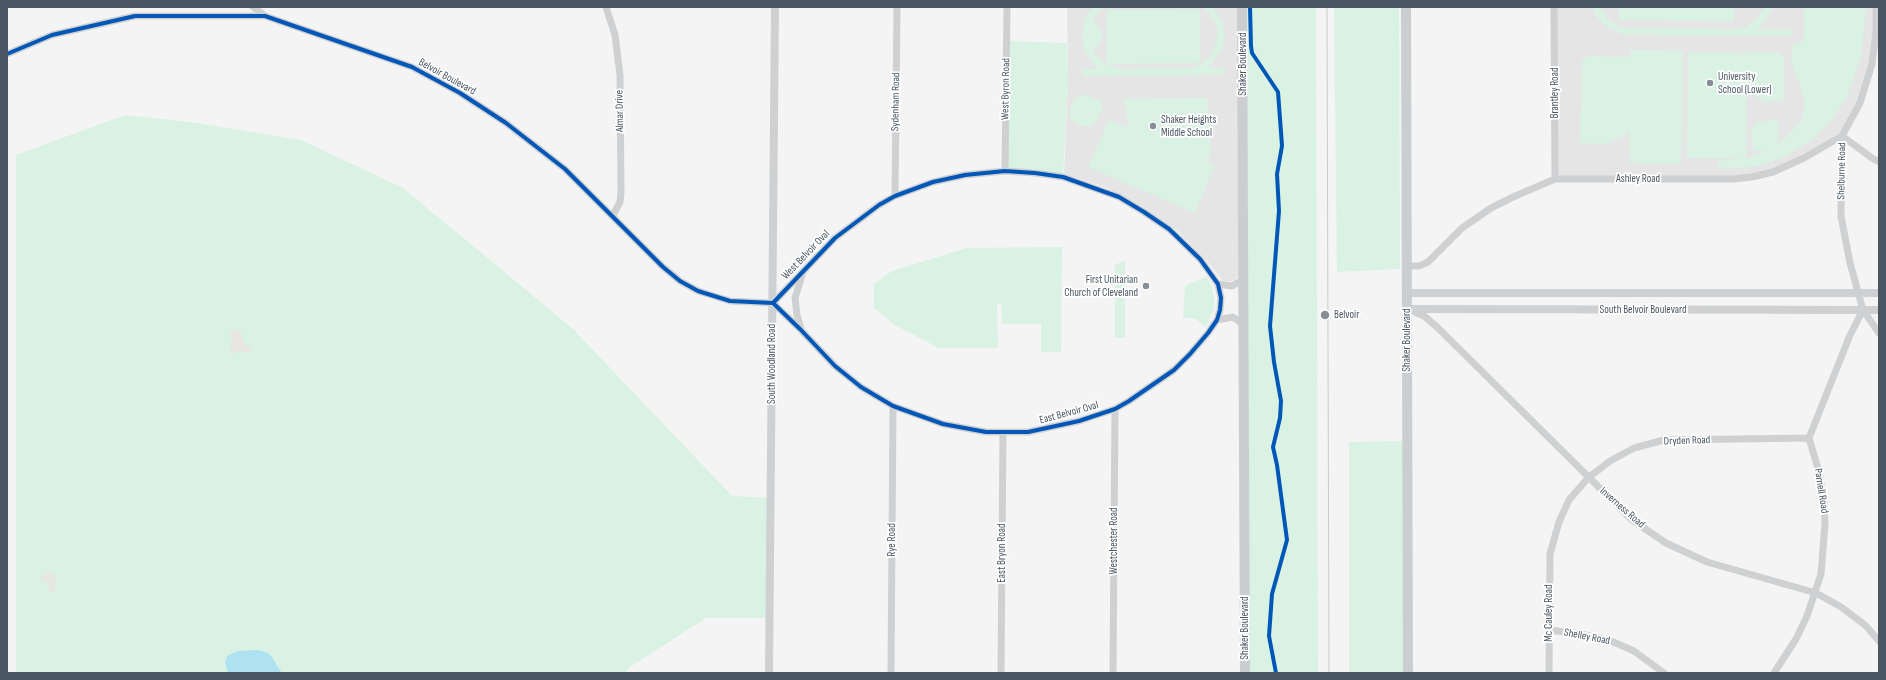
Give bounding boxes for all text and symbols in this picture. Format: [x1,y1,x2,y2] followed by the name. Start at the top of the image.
[1236,32,1250,96] street label: Shaker Boulevard
[416,56,478,98] street label: Belvoir Boulevard
[999,58,1013,120] street label: West Byron Road
[1548,68,1562,118] street label: Brantley Road
[1718,70,1772,96] place label: University School (Lower)
[889,73,903,131] street label: Sydenham Road
[1705,78,1715,88] marker: University School (Lower)
[613,90,627,132] street label: Almar Drive
[1161,113,1216,139] place label: Shaker Heights Middle School
[1148,121,1158,131] marker: Shaker Heights Middle School
[1835,142,1849,200] street label: Shelburne Road
[1616,172,1660,186] street label: Ashley Road
[779,228,833,282] street label: West Belvoir Oval
[1064,273,1138,299] place label: First Unitarian Church of Cleveland
[1141,281,1151,291] marker: First Unitarian Church of Cleveland
[1599,303,1687,317] street label: South Belvoir Boulevard
[1334,308,1359,322] place label: Belvoir
[1400,308,1414,372] street label: Shaker Boulevard
[1319,309,1331,321] marker: Belvoir
[765,324,779,404] street label: South Woodland Road
[1038,399,1100,427] street label: East Belvoir Oval
[1663,434,1711,448] street label: Dryden Road
[1811,468,1831,514] street label: Parnell Road
[1597,485,1647,531] street label: Inverness Road
[1107,507,1121,575] street label: Westchester Road
[885,523,899,557] street label: Rye Road
[995,523,1009,583] street label: East Bryon Road
[1542,584,1556,642] street label: Mc Cauley Road
[1238,596,1252,660] street label: Shaker Boulevard
[1563,626,1611,648] street label: Shelley Road

